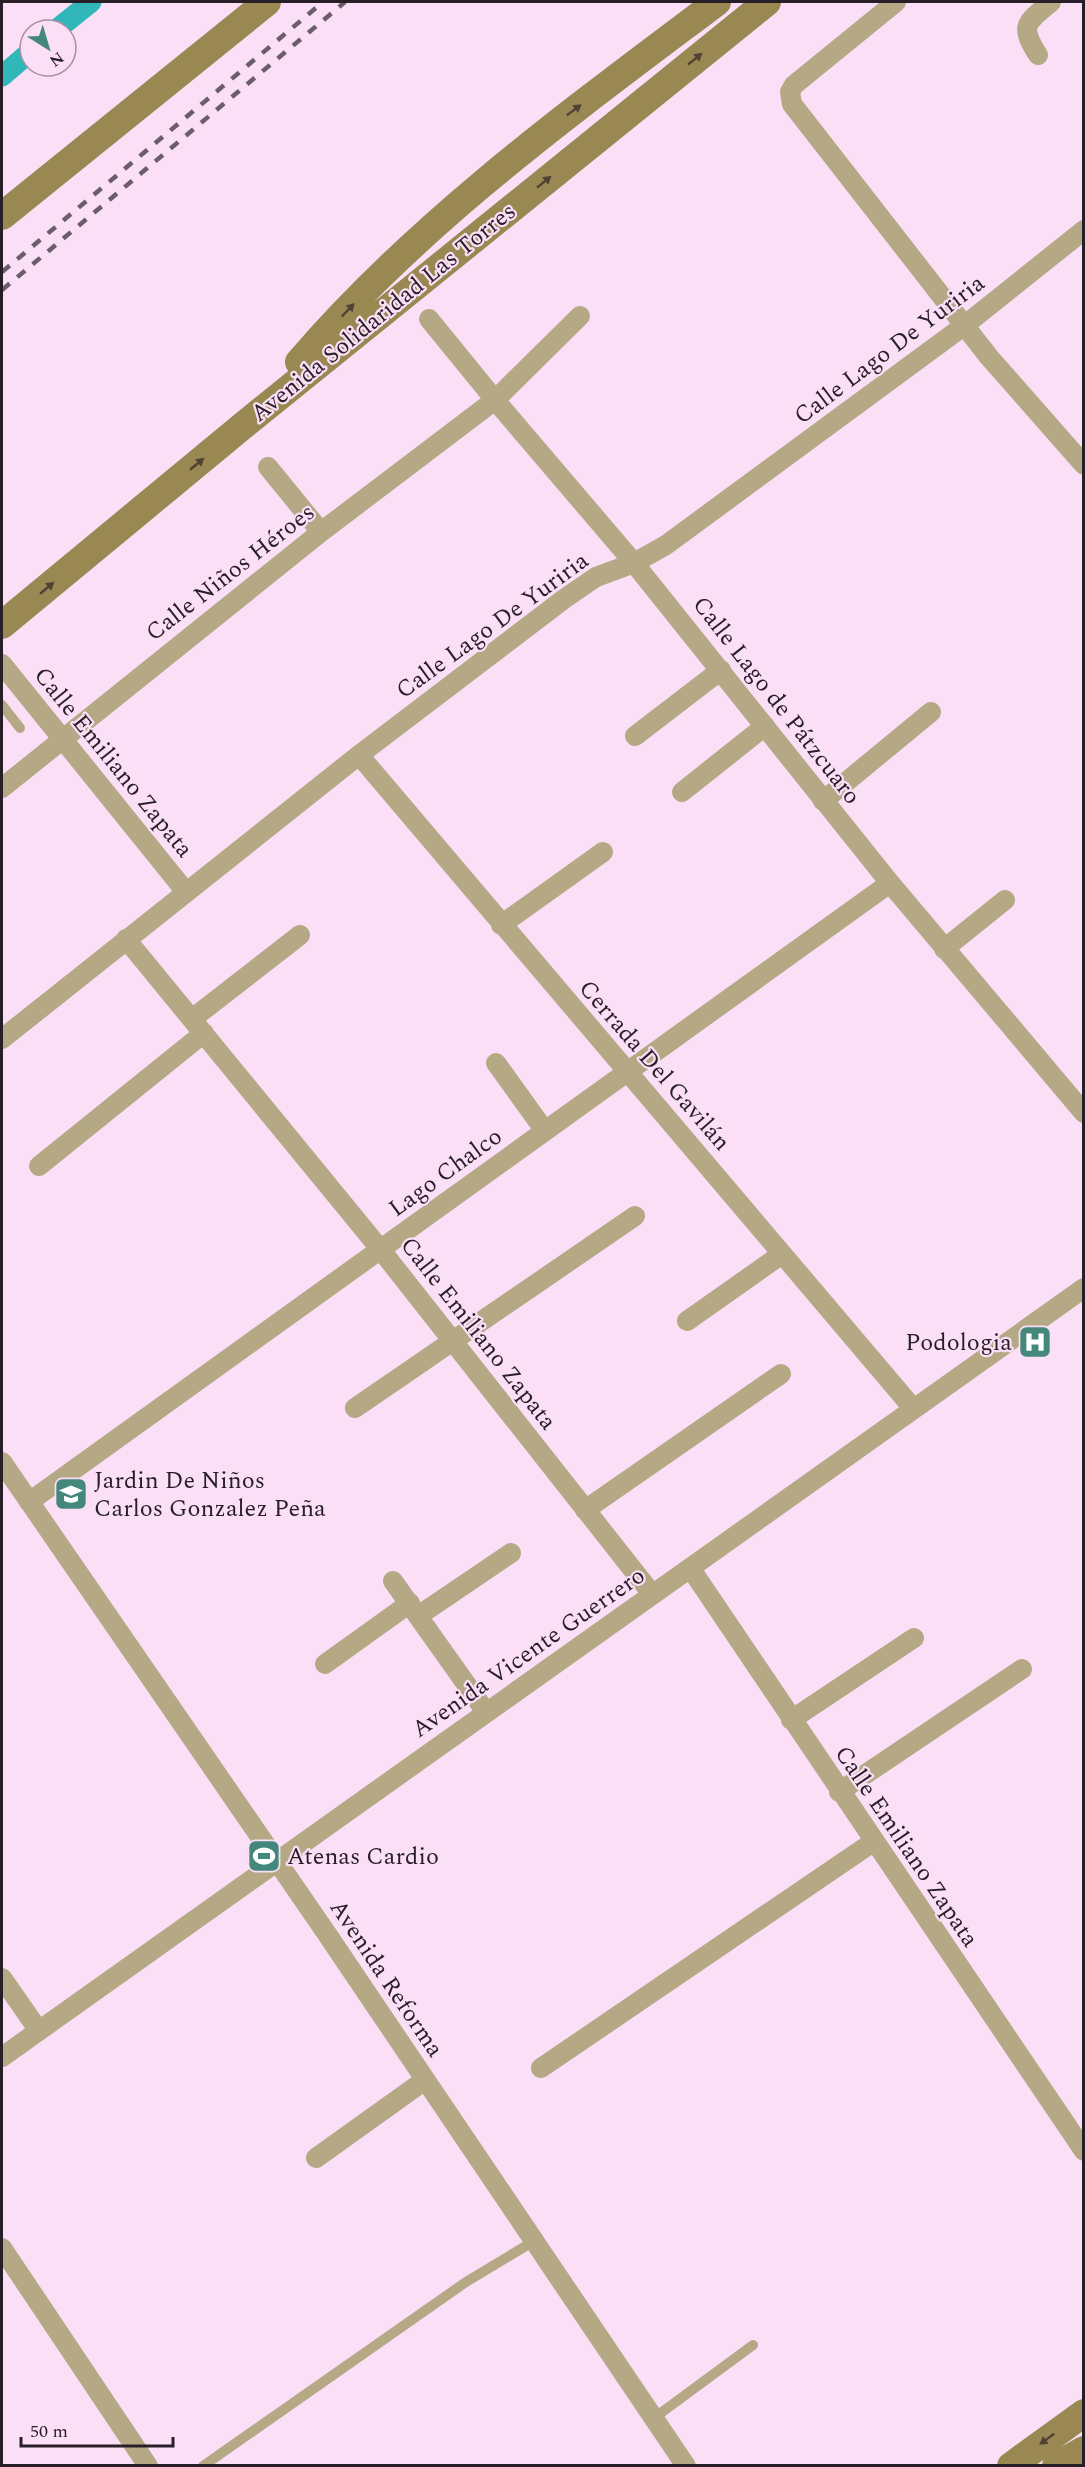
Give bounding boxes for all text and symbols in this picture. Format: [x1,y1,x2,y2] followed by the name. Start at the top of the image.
[18,18,78,78] north arrow
[44,46,69,73] text: N
[688,54,703,66] one-way arrow
[565,104,581,116] one-way arrow
[536,176,551,189] one-way arrow
[243,194,524,431] street label: Avenida Solidaridad Las Torres
[787,266,993,434] street label: Calle Lago De Yuriria
[340,303,354,317] one-way arrow
[189,457,205,470] one-way arrow
[138,495,323,651] street label: Calle Niños Héroes
[389,543,597,708] street label: Calle Lago De Yuriria
[39,582,54,595] one-way arrow
[683,589,869,813] street label: Calle Lago de Pátzcuaro
[25,659,202,866] street label: Calle Emiliano Zapata
[570,972,739,1159] street label: Cerrada Del Gavilán
[381,1119,510,1226] street label: Lago Chalco
[391,1229,565,1438] street label: Calle Emiliano Zapata
[1017,1324,1053,1360] hospital icon: Podologia
[905,1325,1012,1361] place label: Podologia
[94,1463,326,1527] place label: Jardin De Niños Carlos Gonzalez Peña
[53,1476,89,1512] school or university icon: Jardin De Niños Carlos Gonzalez Peña
[404,1558,653,1747] street label: Avenida Vicente Guerrero
[825,1738,987,1955] street label: Calle Emiliano Zapata
[246,1838,282,1874] sports icon: Atenas Cardio
[287,1839,439,1875] place label: Atenas Cardio
[320,1893,452,2065] street label: Avenida Reforma
[21,2410,172,2448] scale bar
[30,2418,68,2445] text: 50 m
[1040,2433,1056,2445] one-way arrow

